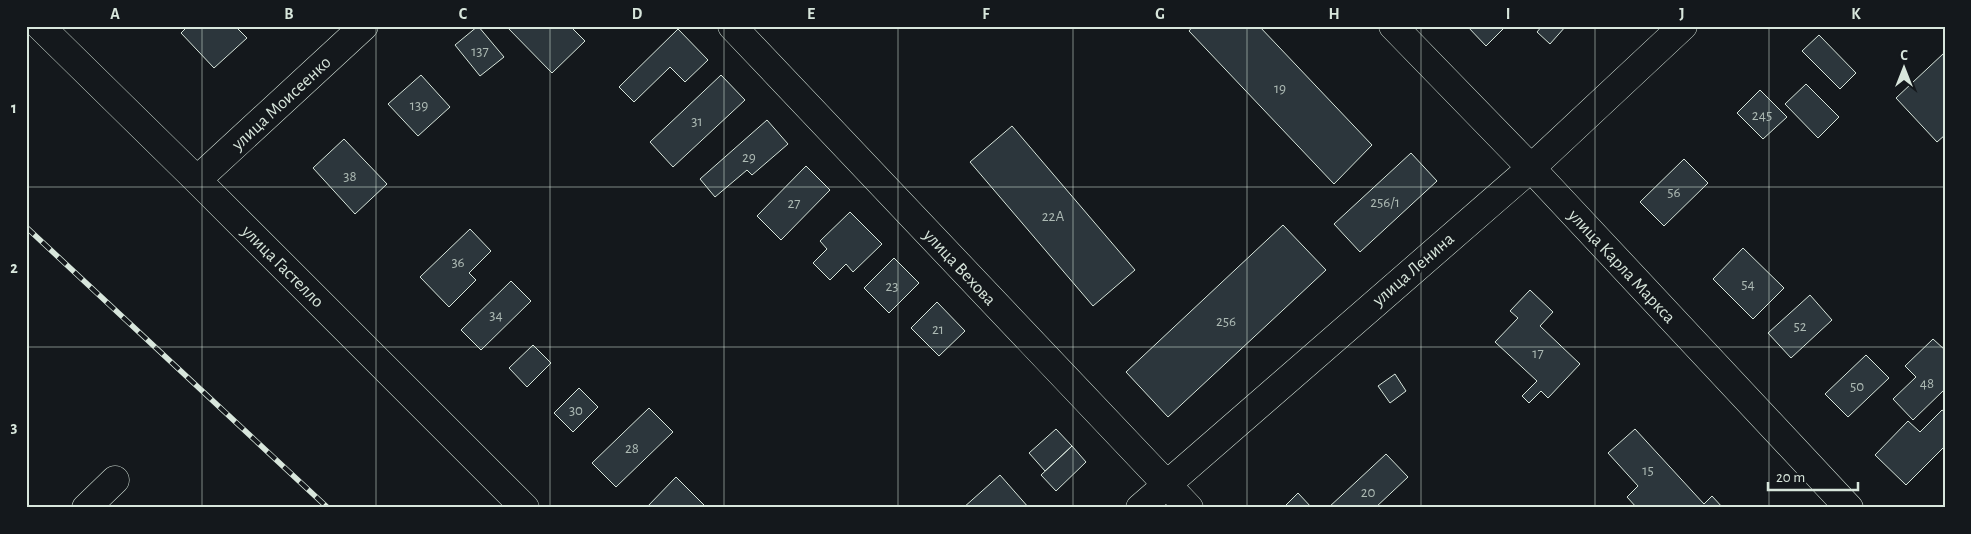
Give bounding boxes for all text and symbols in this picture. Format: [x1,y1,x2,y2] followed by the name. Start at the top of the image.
[110,6,120,22] text: A
[284,6,294,22] text: B
[459,6,468,22] text: C
[632,6,643,22] text: D
[807,6,815,22] text: E
[982,6,990,22] text: F
[1155,6,1165,22] text: G
[1328,6,1340,22] text: H
[1506,6,1510,22] text: I
[1679,6,1685,22] text: J
[1851,6,1861,22] text: K
[1878,42,1928,92] north arrow
[471,44,489,59] house number: 137
[1900,49,1908,63] text: С
[228,53,335,155] street label: улица Моисеенко
[1274,81,1286,96] house number: 19
[410,98,428,113] house number: 139
[11,100,17,116] text: 1
[1752,108,1772,123] house number: 245
[691,114,703,129] house number: 31
[742,150,756,165] house number: 29
[343,169,357,184] house number: 38
[1667,185,1681,200] house number: 56
[1370,195,1400,210] house number: 256/1
[787,196,801,211] house number: 27
[1564,206,1678,327] street label: улица Карла Маркса
[1042,209,1064,224] house number: 22А
[237,222,327,311] street label: улица Гастелло
[919,225,999,309] street label: улица Вехова
[1369,230,1458,310] street label: улица Ленина
[451,255,465,270] house number: 36
[10,260,18,276] text: 2
[1741,277,1755,292] house number: 54
[885,279,899,294] house number: 23
[489,308,503,323] house number: 34
[1216,314,1236,329] house number: 256
[1793,319,1807,334] house number: 52
[932,322,944,337] house number: 21
[1532,346,1544,361] house number: 17
[1920,376,1934,391] house number: 48
[1850,379,1864,394] house number: 50
[569,403,583,418] house number: 30
[11,419,18,435] text: 3
[625,441,639,456] house number: 28
[1768,459,1858,491] scale bar
[1642,463,1654,478] house number: 15
[1776,470,1805,485] text: 20 m
[1361,485,1375,500] house number: 20

